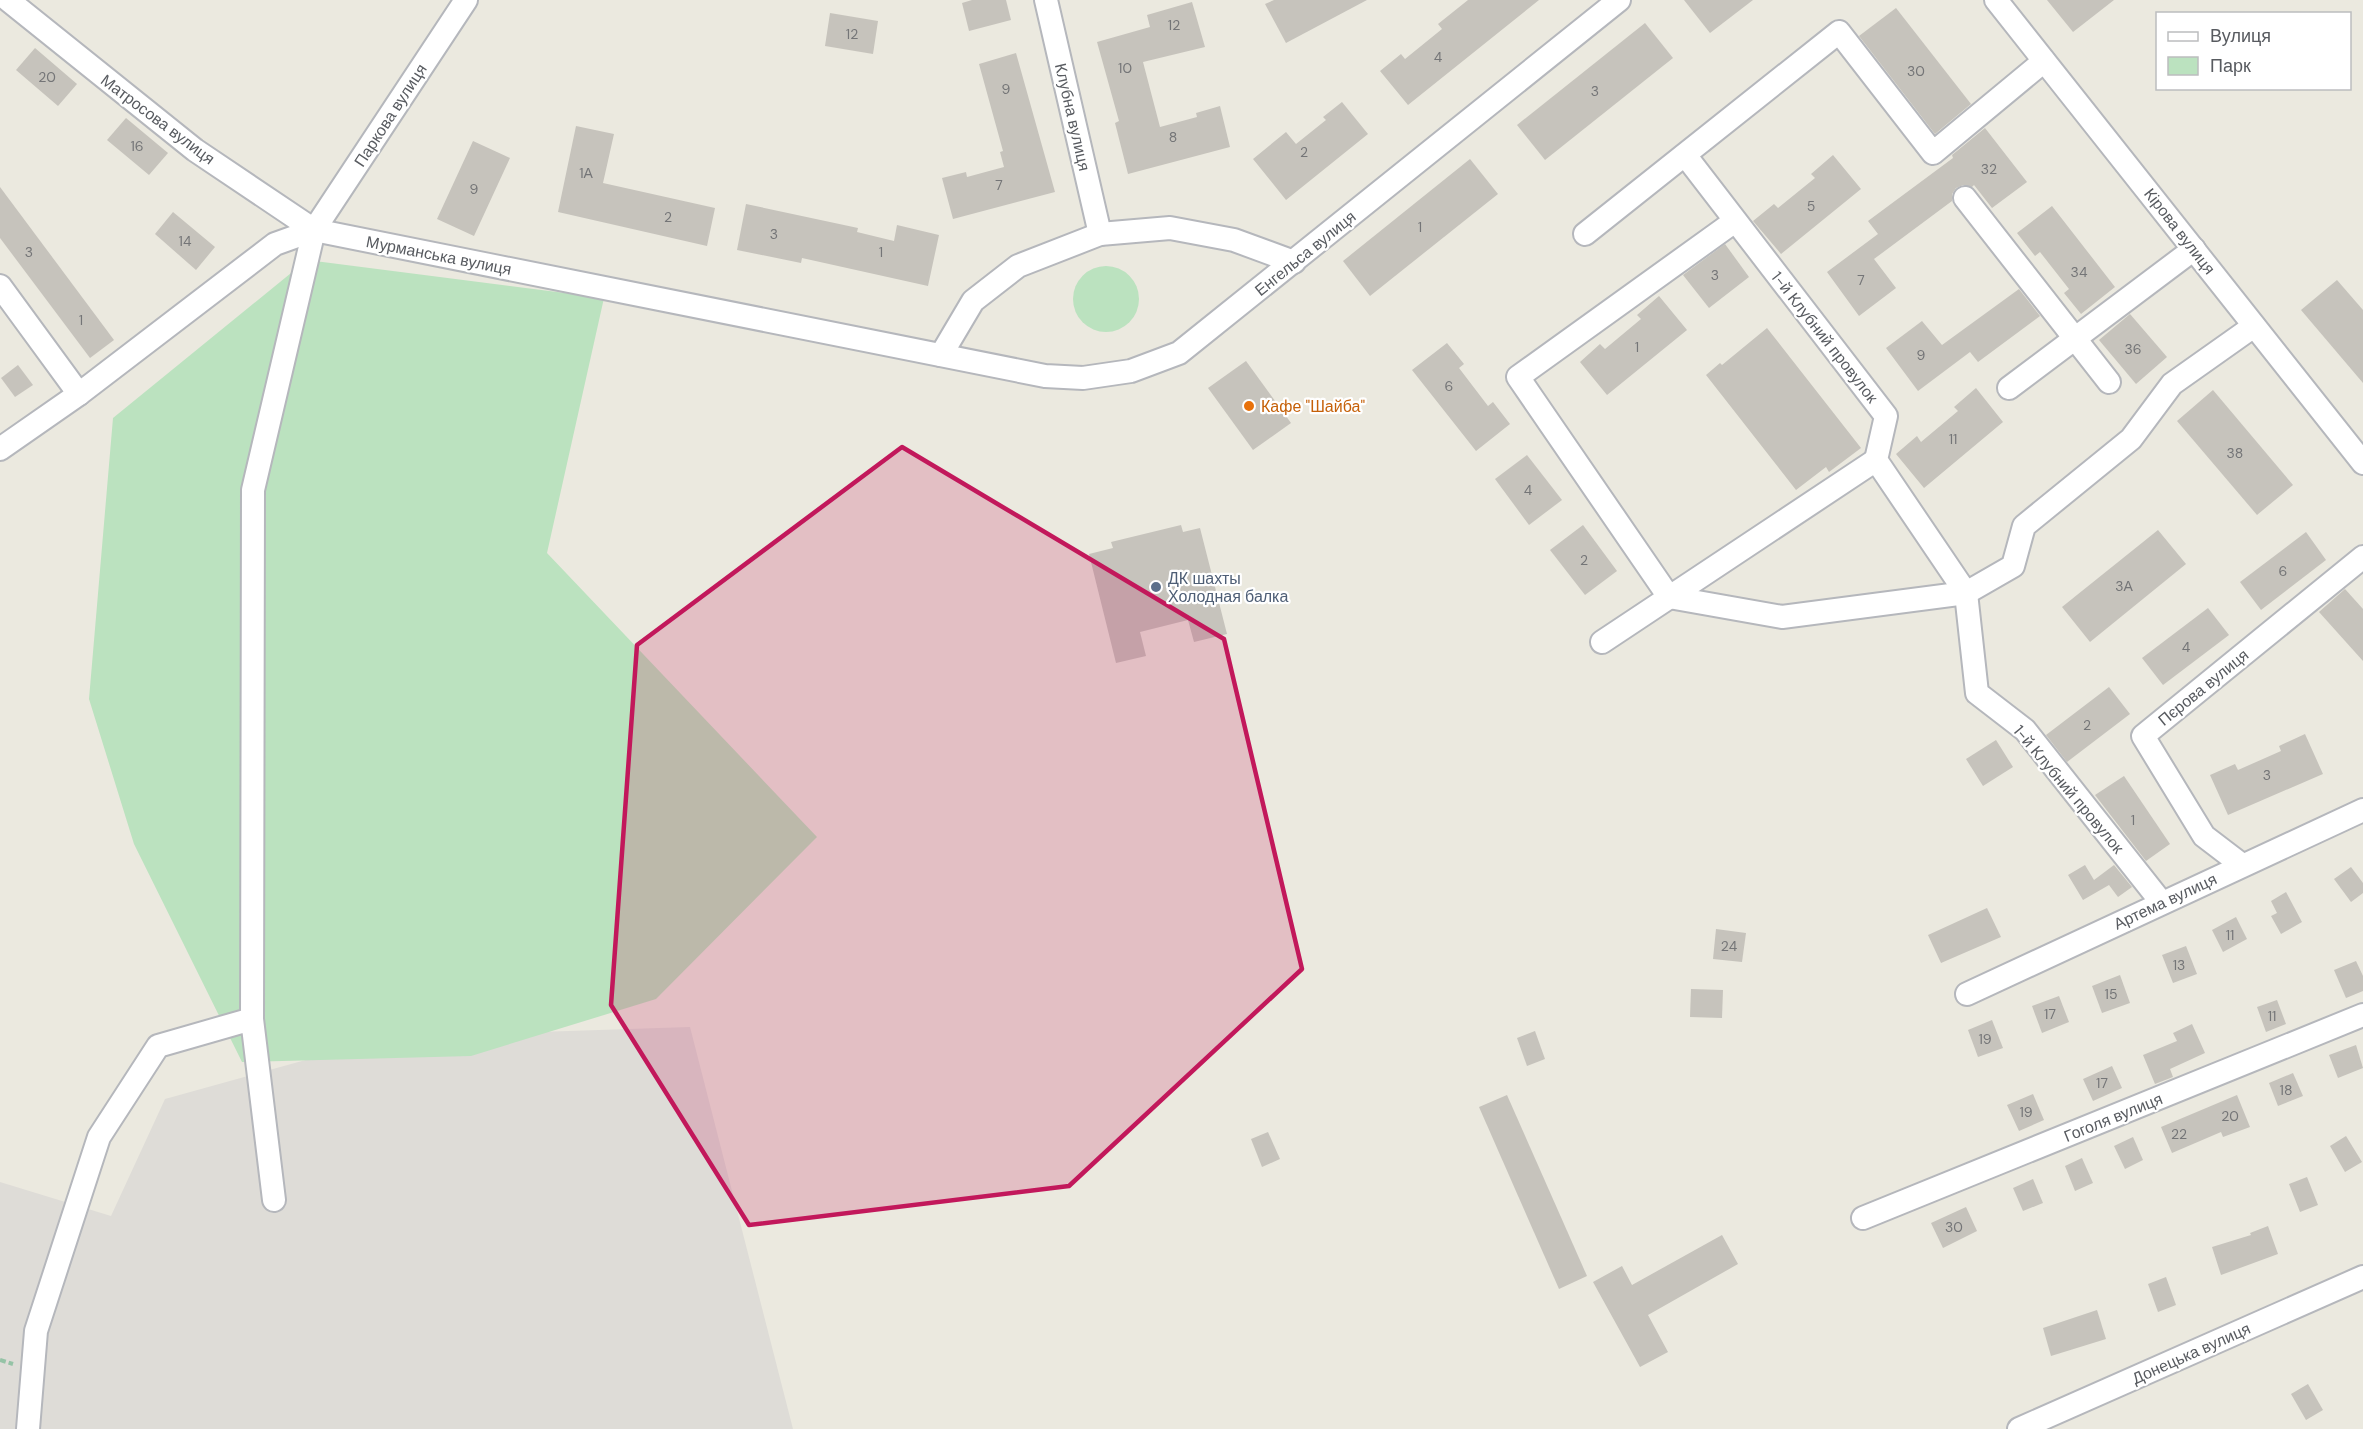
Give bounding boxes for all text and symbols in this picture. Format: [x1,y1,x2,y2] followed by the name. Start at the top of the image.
[2156,12,2351,90] legend
[1168,16,1180,34] house number: 12
[2210,24,2271,48] text: Вулиця
[846,25,858,43] house number: 12
[1434,48,1443,66] house number: 4
[2210,54,2251,78] text: Парк
[1118,59,1132,77] house number: 10
[349,60,432,171] street label: Паркова вулиця
[1050,61,1095,173] street label: Клубна вулиця
[1907,62,1925,80] house number: 30
[38,68,56,86] house number: 20
[96,70,219,169] street label: Матросова вулиця
[1002,80,1011,98] house number: 9
[1591,82,1599,100] house number: 3
[1169,128,1177,146] house number: 8
[130,137,144,155] house number: 16
[1300,143,1308,161] house number: 2
[1981,160,1997,178] house number: 32
[579,164,594,182] house number: 1А
[995,176,1003,194] house number: 7
[470,180,479,198] house number: 9
[2139,184,2220,279] street label: Кірова вулиця
[1807,197,1815,215] house number: 5
[1250,206,1360,301] street label: Енгельса вулиця
[664,208,672,226] house number: 2
[1418,218,1422,236] house number: 1
[770,225,778,243] house number: 3
[364,231,513,280] street label: Мурманська вулиця
[179,232,192,250] house number: 14
[25,243,33,261] house number: 3
[879,243,883,261] house number: 1
[2071,263,2088,281] house number: 34
[1711,266,1719,284] house number: 3
[1767,267,1883,408] street label: 1-й Клубний провулок
[1857,271,1865,289] house number: 7
[79,311,83,329] house number: 1
[1635,338,1639,356] house number: 1
[2124,340,2142,358] house number: 36
[1917,346,1926,364] house number: 9
[1445,377,1453,395] house number: 6
[1261,396,1365,417] place label: Кафе "Шайба"
[1242,399,1256,413] marker: Кафе "Шайба"
[1949,430,1957,448] house number: 11
[2227,444,2243,462] house number: 38
[1524,481,1533,499] house number: 4
[1580,551,1588,569] house number: 2
[2279,562,2287,580] house number: 6
[1168,568,1288,607] place label: ДК шахты Холодная балка
[2115,577,2133,595] house number: 3А
[1149,580,1163,594] marker: ДК шахты Холодная балка
[2182,638,2191,656] house number: 4
[2154,644,2253,730] street label: Пєрова вулиця
[2083,716,2091,734] house number: 2
[2009,721,2129,859] street label: 1-й Клубний провулок
[2263,766,2271,784] house number: 3
[2131,811,2135,829] house number: 1
[2110,868,2220,934] street label: Артема вулиця
[2226,926,2234,944] house number: 11
[1721,937,1738,955] house number: 24
[2173,956,2185,974] house number: 13
[2105,985,2117,1003] house number: 15
[2044,1005,2056,1023] house number: 17
[2268,1007,2276,1025] house number: 11
[1978,1030,1992,1048] house number: 19
[2096,1074,2108,1092] house number: 17
[2280,1081,2292,1099] house number: 18
[2061,1088,2166,1147] street label: Гоголя вулиця
[2019,1103,2033,1121] house number: 19
[2221,1107,2239,1125] house number: 20
[2171,1125,2187,1143] house number: 22
[1945,1218,1963,1236] house number: 30
[2129,1318,2254,1389] street label: Донецька вулиця

